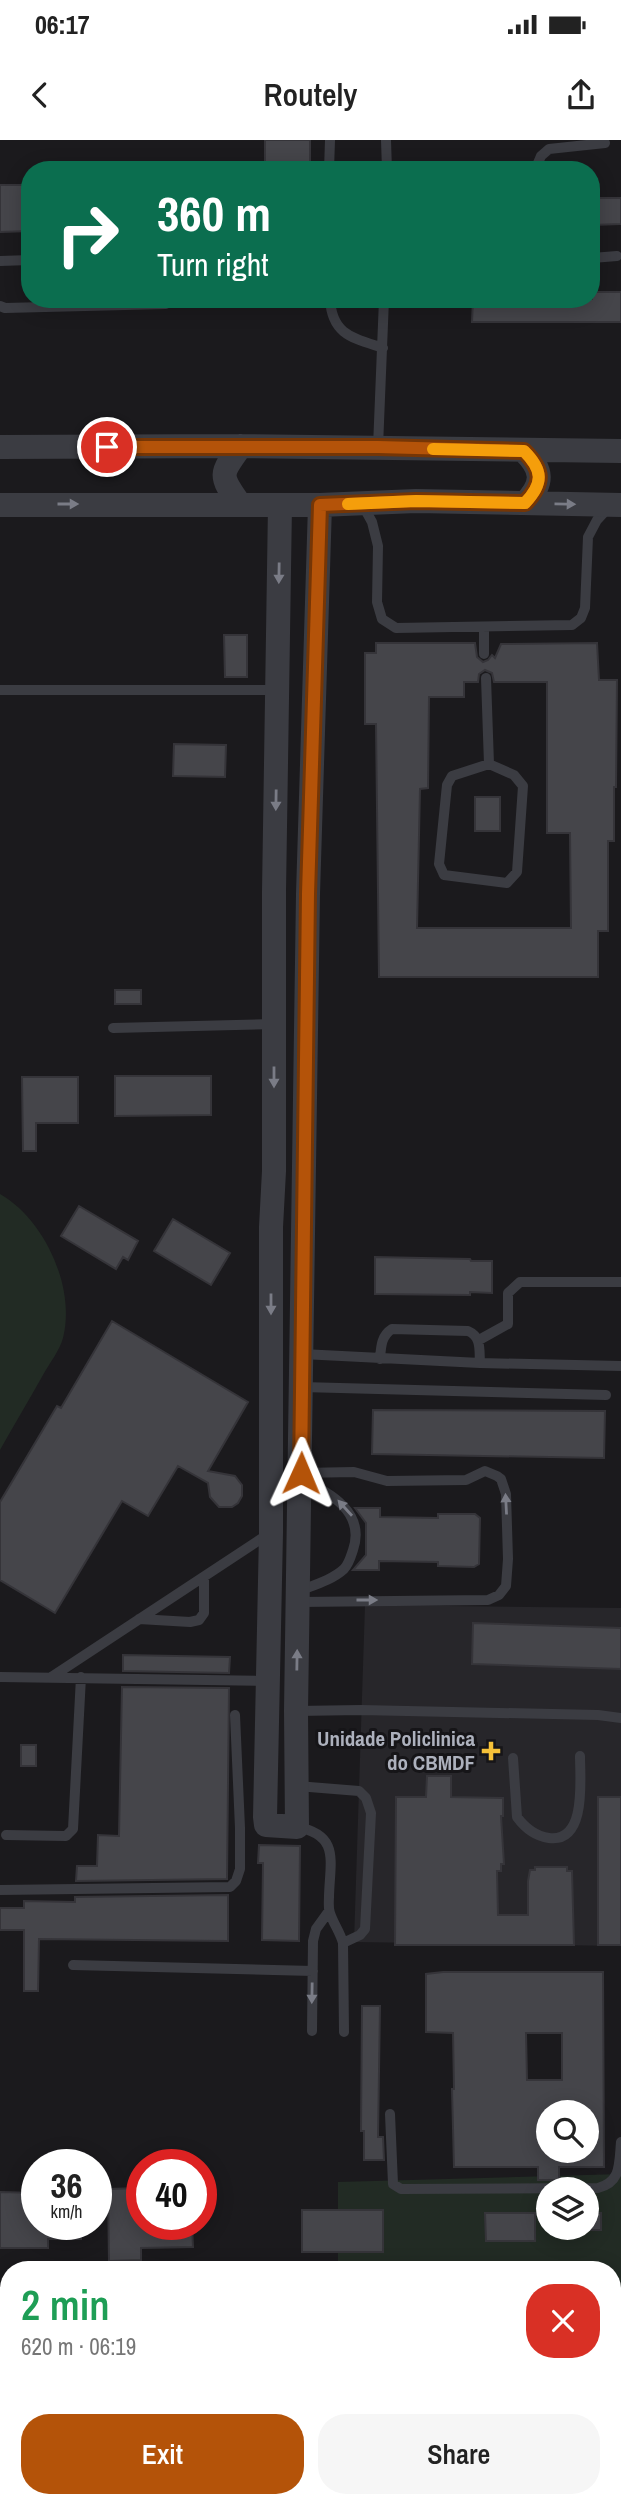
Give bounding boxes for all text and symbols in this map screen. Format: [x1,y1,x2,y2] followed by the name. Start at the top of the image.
[35,7,90,42] text: 06:17
[264,73,357,116] text: Routely
[21,76,59,114] icon: back
[562,76,600,114] icon: share
[157,180,271,246] text: 360 m
[42,189,133,280] icon: right
[157,243,269,286] text: Turn right
[77,417,137,477] pin
[88,428,126,466] icon: arrive
[57,498,79,510] one-way arrow
[554,498,576,510] one-way arrow
[273,562,285,584] one-way arrow
[270,790,282,812] one-way arrow
[268,1066,280,1088] one-way arrow
[265,1294,277,1316] one-way arrow
[264,1436,338,1510] position arrow
[501,1492,512,1514] one-way arrow
[337,1500,353,1517] one-way arrow
[356,1595,378,1606] one-way arrow
[292,1649,303,1671] one-way arrow
[317,1724,475,1777] place label: Unidade Policlinica do CBMDF
[481,1741,501,1761] marker: Unidade Policlinica do CBMDF
[307,1983,318,2005] one-way arrow
[536,2100,599,2240] map controls
[536,2100,599,2163] button: search
[126,2149,217,2240] speed limit sign: 40
[51,2162,82,2209] text: 36
[536,2177,599,2240] button: layers
[51,2199,83,2224] text: km/h
[21,2277,110,2333] text: 2 min
[526,2284,600,2358] button: close
[21,2331,136,2362] text: 620 m · 06:19
[21,2414,304,2494] button: Exit
[318,2414,600,2494] button: Share

